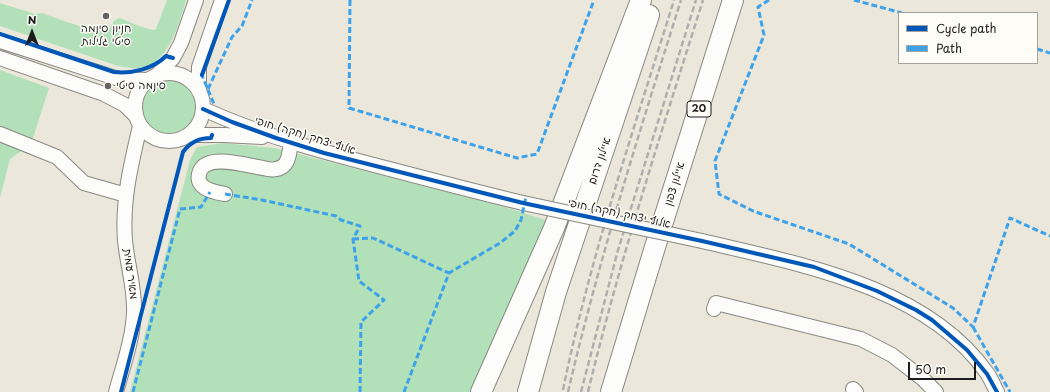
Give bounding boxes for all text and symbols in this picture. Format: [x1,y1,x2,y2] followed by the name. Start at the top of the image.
[28,11,36,28] text: N
[101,11,111,21] marker: חניון סינמה סיטי גלילות
[12,12,52,52] north arrow
[898,12,1038,64] legend
[936,19,997,37] text: Cycle path
[81,22,131,48] place label: חניון סינמה סיטי גלילות
[936,39,962,57] text: Path
[116,79,166,93] place label: סינמה סיטי
[103,81,113,91] marker: סינמה סיטי
[687,101,711,117] road number: 20
[253,114,357,158] street label: אלוף יצחק (חקה) חופי
[586,136,614,186] street label: איילון דרום
[662,160,688,208] street label: איילון צפון
[566,197,672,231] street label: אלוף יצחק (חקה) חופי
[120,248,140,300] street label: מאיר עמית
[910,354,978,380] scale bar
[915,360,946,378] text: 50 m

